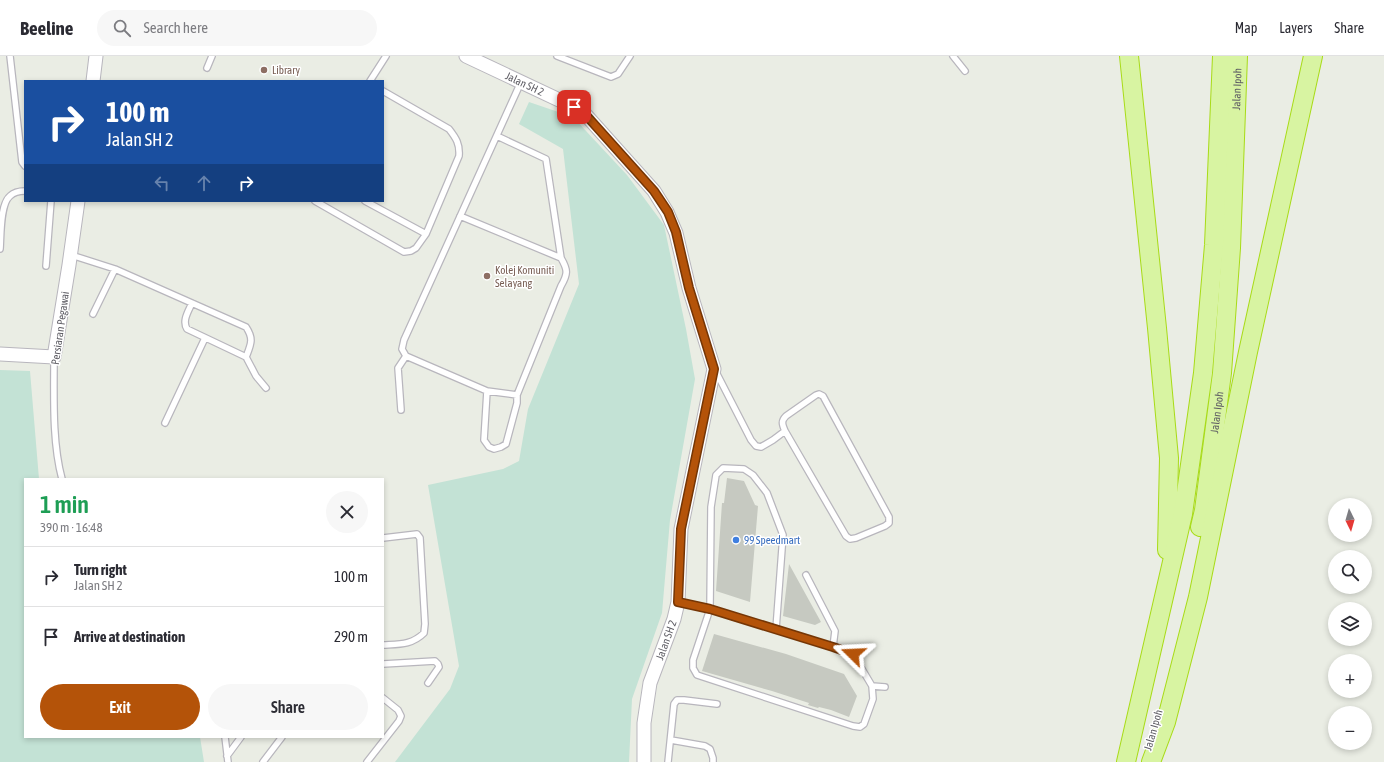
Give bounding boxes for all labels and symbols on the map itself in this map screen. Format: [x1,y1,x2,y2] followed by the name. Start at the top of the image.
[272,64,300,76] place label: Library
[259,65,269,75] marker: Library
[1230,68,1244,110] street label: Jalan Ipoh
[504,70,546,98] street label: Jalan SH 2
[557,90,591,124] pin
[495,264,554,289] place label: Kolej Komuniti Selayang
[482,271,492,281] marker: Kolej Komuniti Selayang
[49,291,71,365] street label: Persiaran Pegawai
[1208,391,1226,434] street label: Jalan Ipoh
[1328,498,1372,542] north arrow
[744,534,800,546] place label: 99 Speedmart
[731,535,741,545] marker: 99 Speedmart
[653,619,679,661] street label: Jalan SH 2
[832,633,874,675] position arrow
[1141,708,1165,752] street label: Jalan Ipoh

